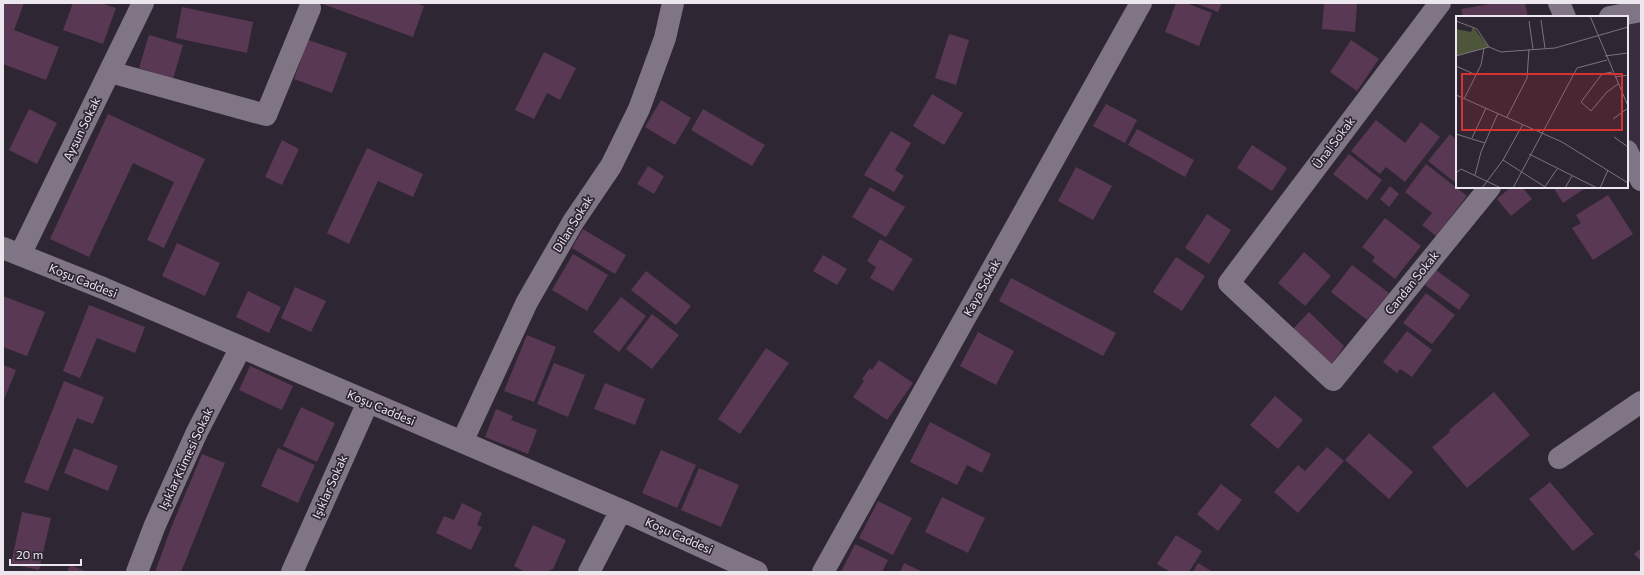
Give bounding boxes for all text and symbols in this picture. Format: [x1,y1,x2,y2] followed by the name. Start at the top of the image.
[1456,16,1628,188] inset map
[60,94,103,163] street label: Aysun Sokak
[1309,114,1357,171] street label: Ünal Sokak
[549,192,595,254] street label: Dilan Sokak
[1381,248,1441,317] street label: Candan Sokak
[960,256,1003,318] street label: Kaya Sokak
[47,260,120,300] street label: Koşu Caddesi
[345,386,417,428] street label: Koşu Caddesi
[155,405,215,512] street label: Işıklar Kümesi Sokak
[309,452,350,521] street label: Işıklar Sokak
[644,514,715,556] street label: Koşu Caddesi
[10,541,81,567] scale bar
[16,547,43,561] text: 20 m

